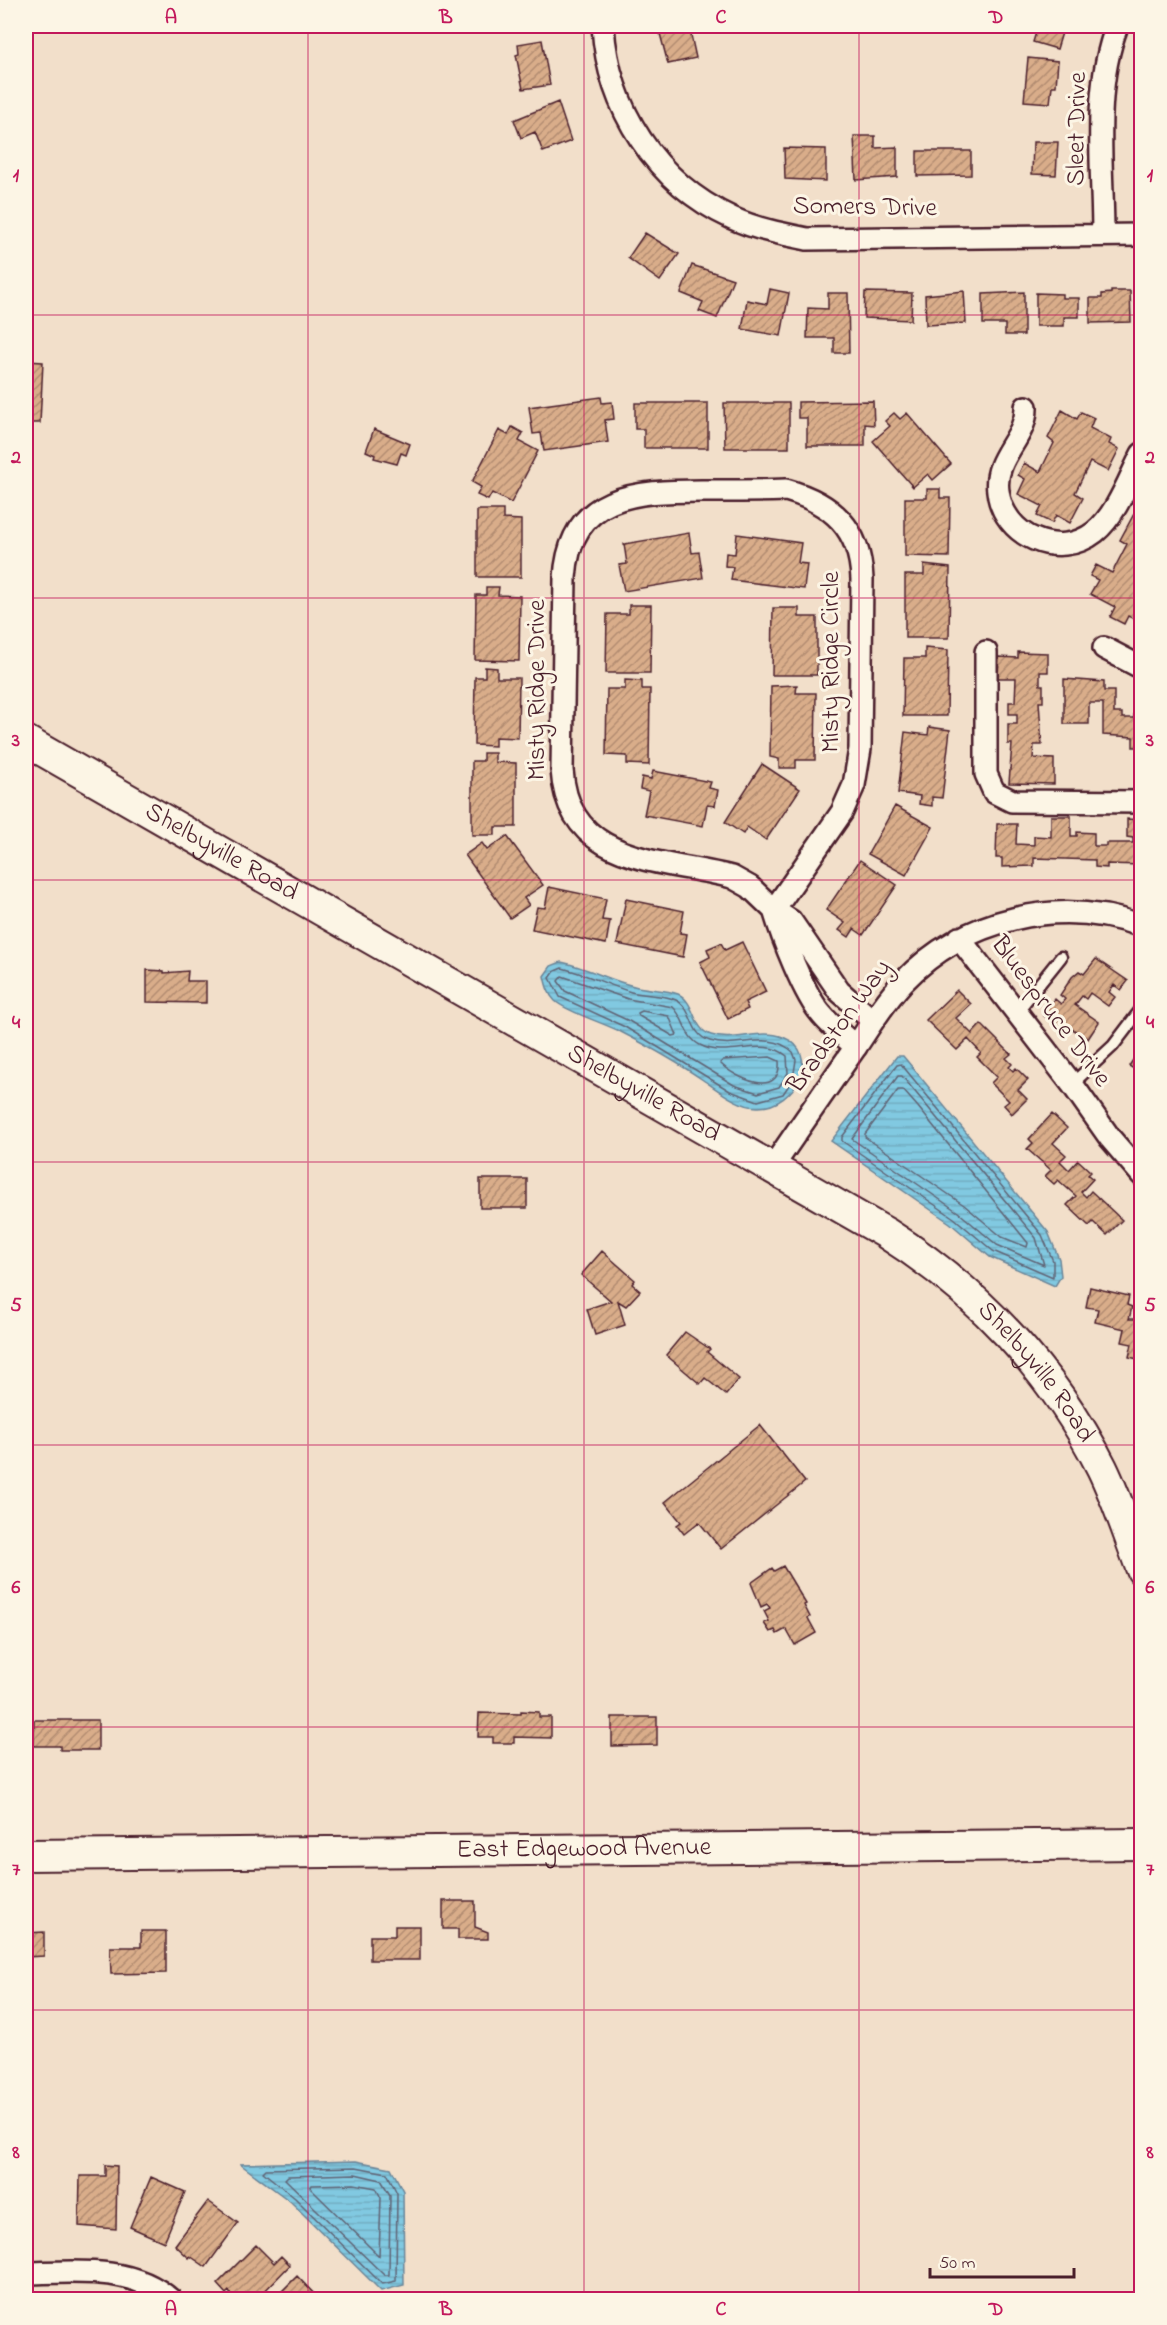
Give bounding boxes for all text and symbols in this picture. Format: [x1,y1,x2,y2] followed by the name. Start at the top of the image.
[165,4,177,33] text: A
[438,4,453,33] text: B
[716,4,727,33] text: C
[988,4,1003,33] text: D
[1058,71,1098,186] street label: Sleet Drive
[13,162,20,191] text: 1
[1147,162,1154,191] text: 1
[793,188,938,228] street label: Somers Drive
[10,444,21,473] text: 2
[1144,444,1155,473] text: 2
[813,571,851,753] street label: Misty Ridge Circle
[519,599,557,781] street label: Misty Ridge Drive
[11,727,20,756] text: 3
[1145,727,1154,756] text: 3
[137,794,306,912] street label: Shelbyville Road
[980,928,1120,1096] street label: Bluespruce Drive
[778,952,902,1103] street label: Bradston Way
[12,1009,21,1038] text: 4
[1146,1009,1155,1038] text: 4
[559,1035,727,1153] street label: Shelbyville Road
[10,1292,22,1321] text: 5
[1144,1292,1156,1321] text: 5
[968,1293,1104,1451] street label: Shelbyville Road
[12,1574,21,1603] text: 6
[1146,1574,1155,1603] text: 6
[456,1829,712,1870] street label: East Edgewood Avenue
[12,1856,21,1885] text: 7
[1146,1856,1155,1885] text: 7
[11,2139,20,2168] text: 8
[1145,2139,1154,2168] text: 8
[930,2241,1074,2279] scale bar
[939,2251,976,2277] text: 50 m
[165,2296,177,2325] text: A
[438,2296,453,2325] text: B
[716,2296,727,2325] text: C
[988,2296,1003,2325] text: D

